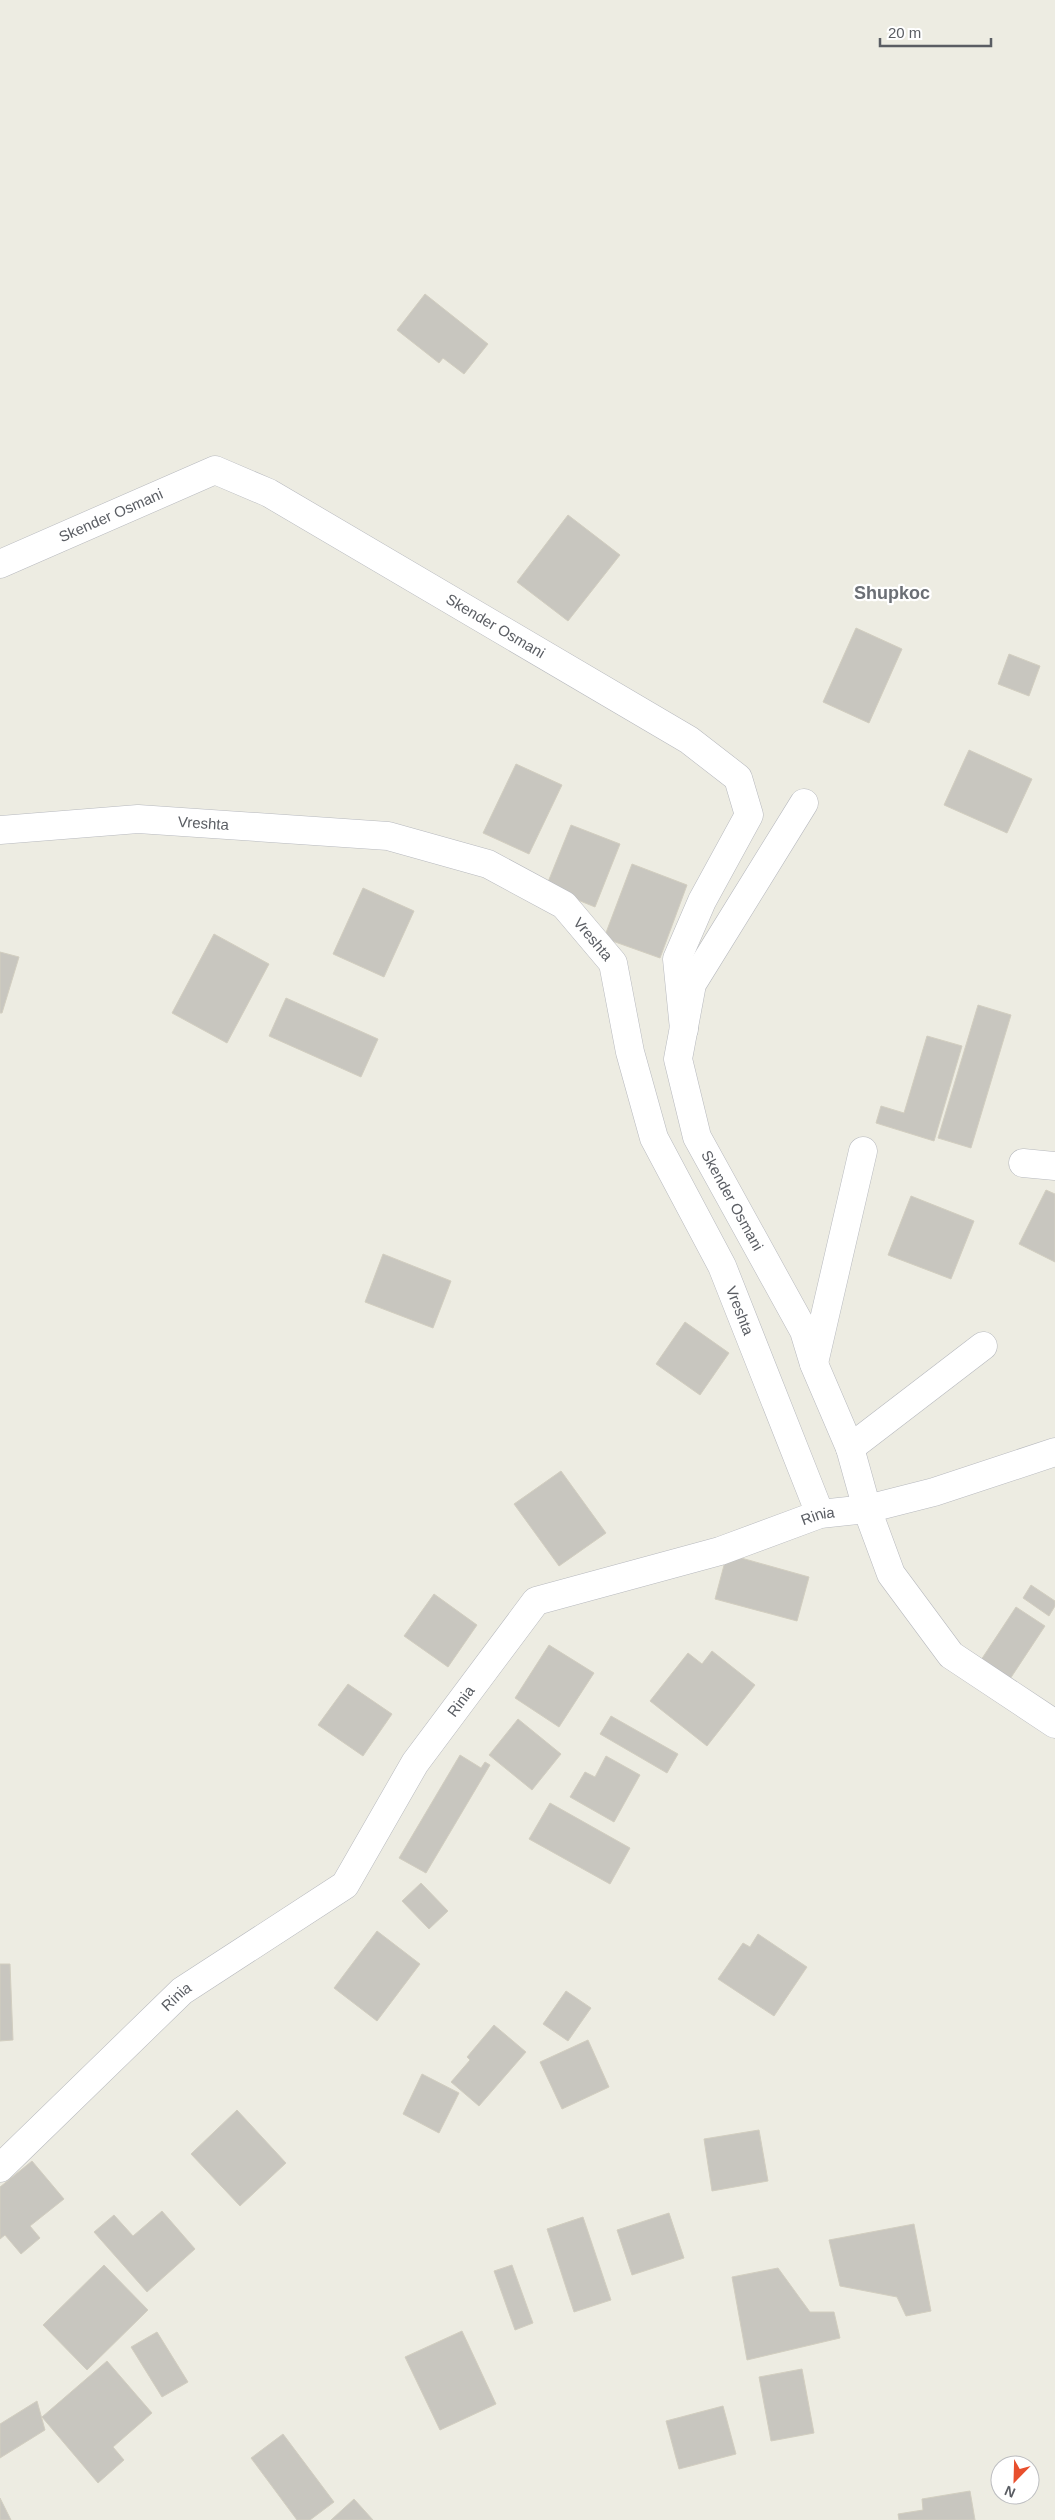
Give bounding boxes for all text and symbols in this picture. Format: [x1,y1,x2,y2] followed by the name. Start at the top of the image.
[880,15,991,47] scale bar
[888,24,921,41] text: 20 m
[56,485,165,545] street label: Skender Osmani
[854,583,930,603] district label: Shupkoc
[443,590,548,661] street label: Skender Osmani
[177,813,230,833] street label: Vreshta
[570,914,617,964] street label: Vreshta
[698,1147,767,1253] street label: Skender Osmani
[723,1284,758,1338] street label: Vreshta
[799,1503,836,1528] street label: Rinia
[444,1682,478,1720] street label: Rinia
[158,1978,195,2014] street label: Rinia
[990,2455,1040,2505] north arrow
[1002,2483,1018,2501] text: N

